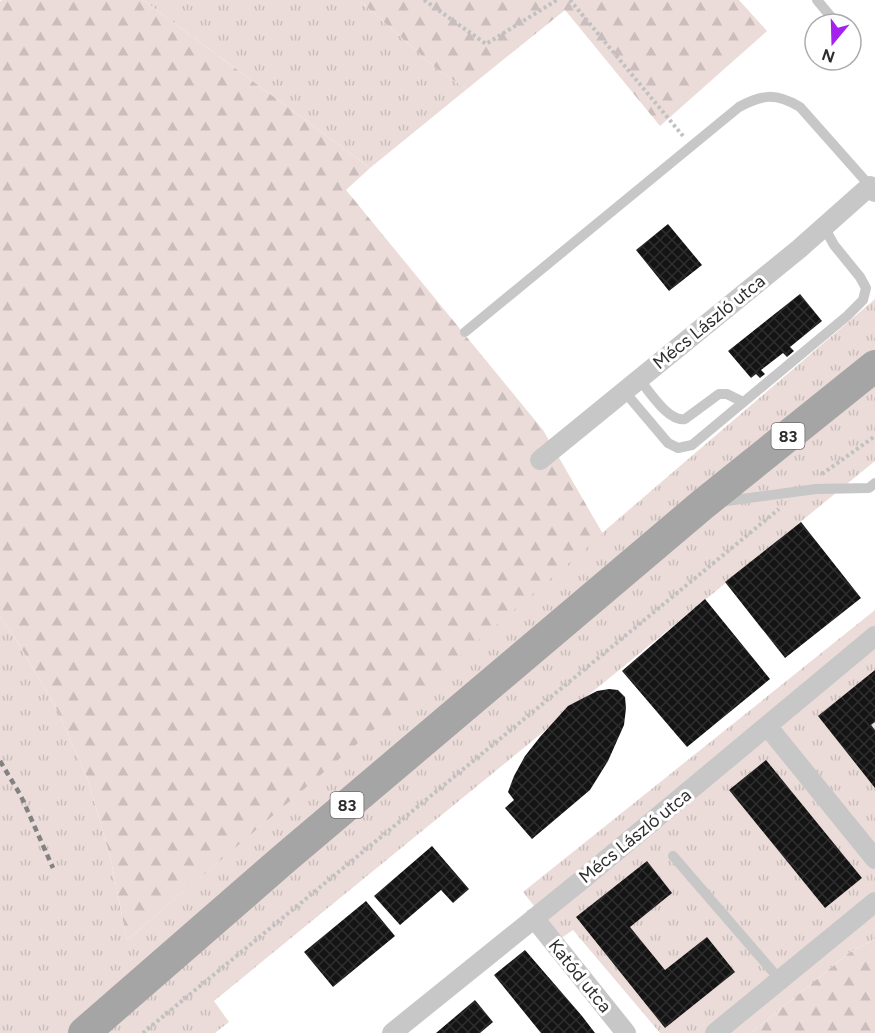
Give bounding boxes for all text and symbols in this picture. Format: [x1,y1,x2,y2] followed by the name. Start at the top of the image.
[803,12,863,72] north arrow
[819,45,837,67] text: N
[648,270,770,374] street label: Mécs László utca
[772,423,804,449] road number: 83
[574,784,696,888] street label: Mécs László utca
[330,792,364,818] road number: 83
[544,935,616,1017] street label: Katód utca

